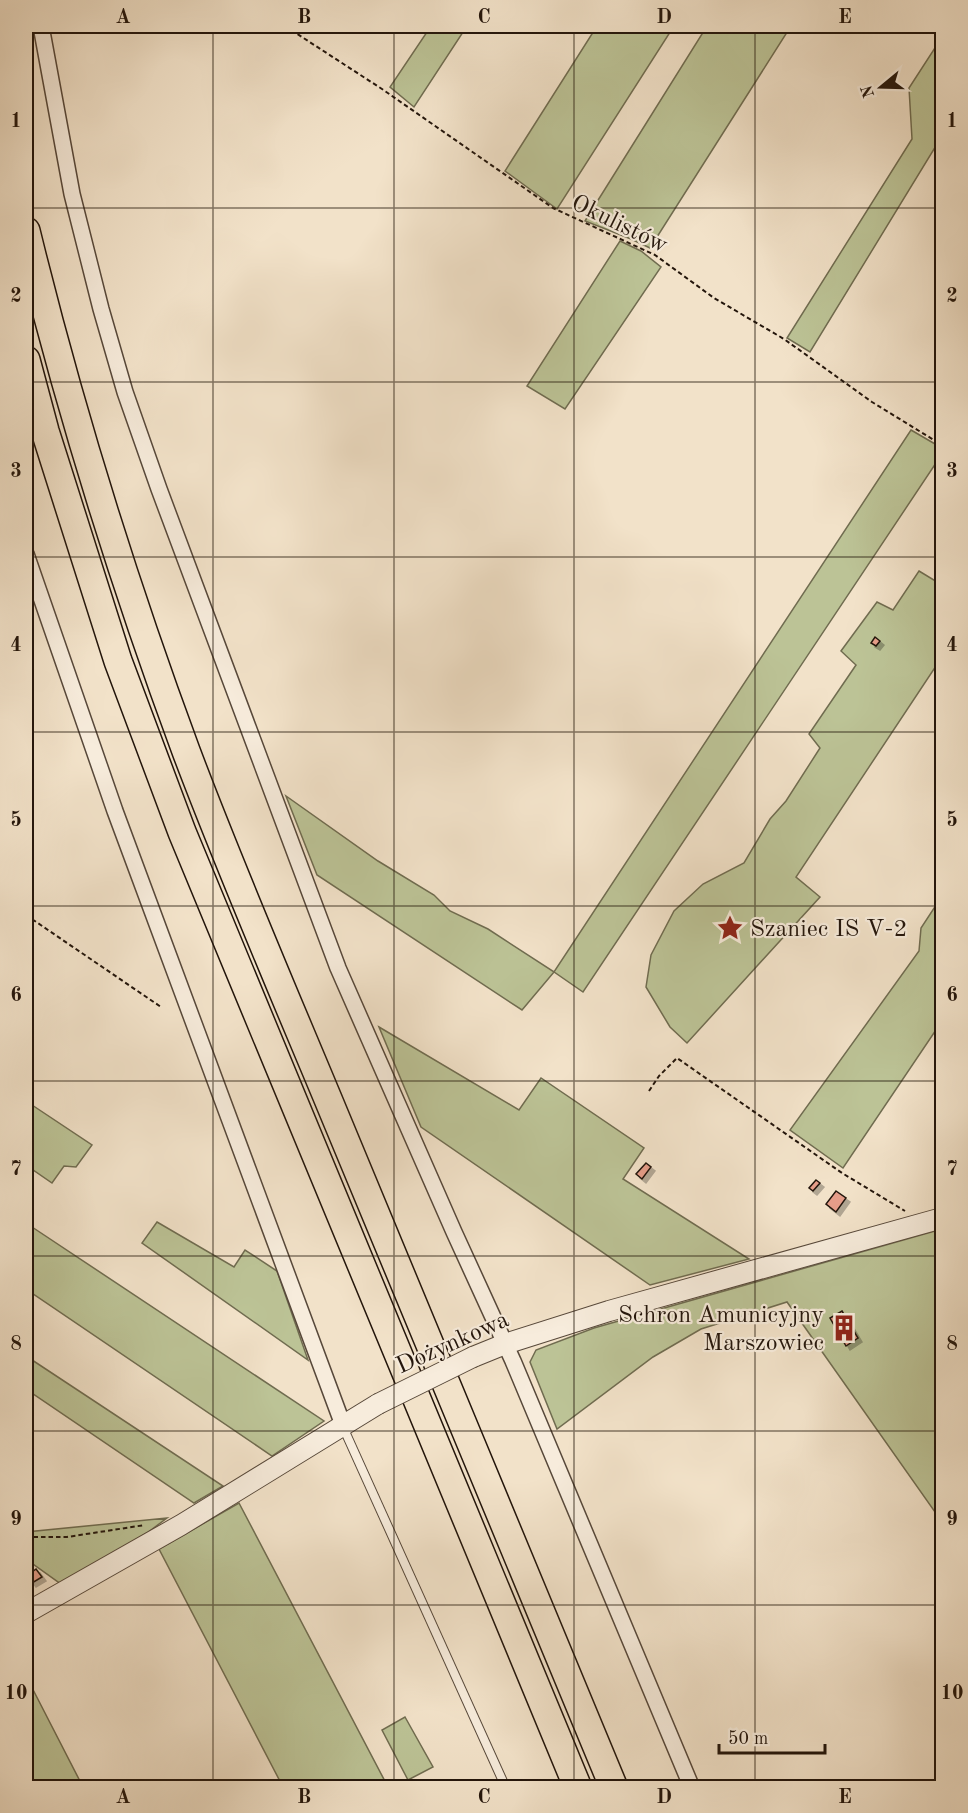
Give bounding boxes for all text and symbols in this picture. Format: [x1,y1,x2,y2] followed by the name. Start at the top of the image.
[115,8,131,28] text: A
[297,8,311,28] text: B
[477,8,491,28] text: C
[656,8,672,28] text: D
[838,8,852,28] text: E
[851,57,911,117] north arrow
[859,82,878,100] text: N
[10,112,22,132] text: 1
[946,112,958,132] text: 1
[567,191,671,259] street label: Okulistów
[10,287,22,307] text: 2
[946,287,958,307] text: 2
[10,462,22,482] text: 3
[946,462,958,482] text: 3
[10,636,22,656] text: 4
[946,636,958,656] text: 4
[10,810,22,831] text: 5
[946,810,958,831] text: 5
[715,913,745,943] place icon: Szaniec IS V-2
[750,918,907,942] place label: Szaniec IS V-2
[10,986,22,1006] text: 6
[946,986,958,1006] text: 6
[10,1160,22,1180] text: 7
[946,1160,958,1180] text: 7
[618,1304,824,1356] place label: Schron Amunicyjny Marszowiec
[393,1308,513,1379] street label: Dożynkowa
[829,1313,859,1343] building icon: Schron Amunicyjny Marszowiec
[10,1335,22,1355] text: 8
[946,1335,958,1355] text: 8
[10,1510,22,1530] text: 9
[946,1510,958,1530] text: 9
[4,1684,28,1704] text: 10
[940,1684,964,1704] text: 10
[719,1717,826,1755] scale bar
[728,1730,768,1748] text: 50 m
[115,1788,131,1808] text: A
[297,1788,311,1808] text: B
[477,1788,491,1808] text: C
[656,1788,672,1808] text: D
[838,1788,852,1808] text: E

